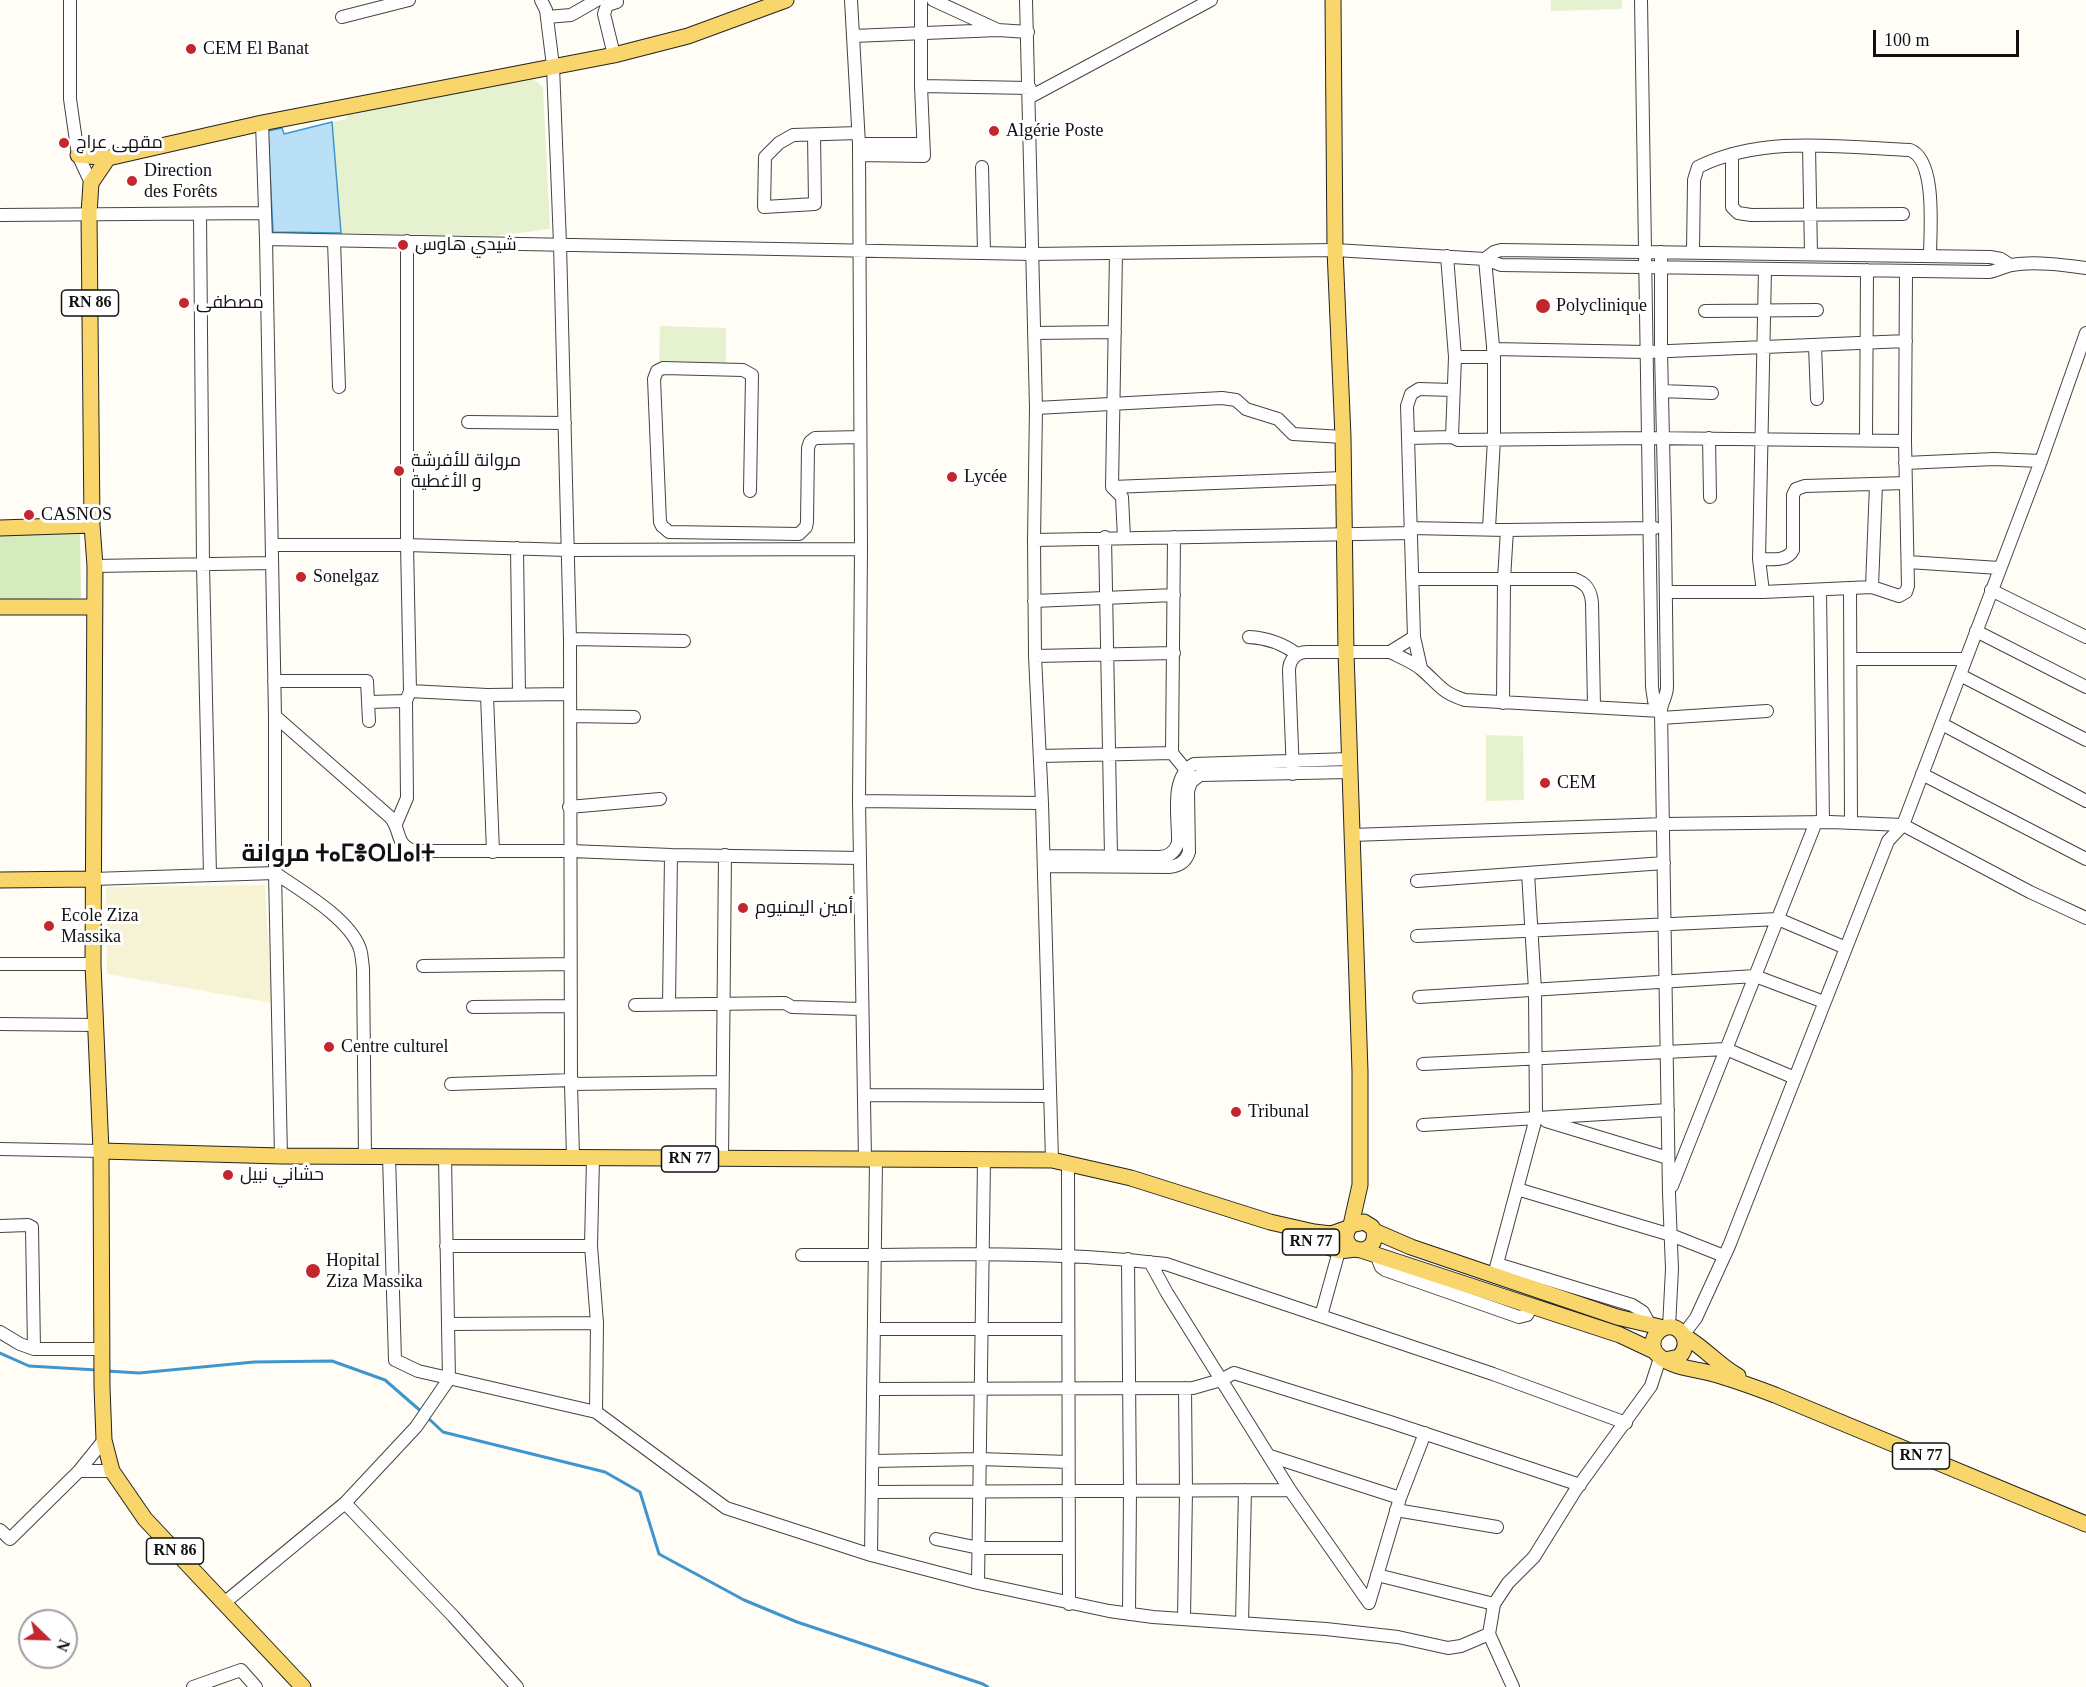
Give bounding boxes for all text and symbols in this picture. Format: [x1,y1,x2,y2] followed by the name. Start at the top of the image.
[1876,18,2022,56] scale bar
[1884,30,1930,50] text: 100 m
[203,38,309,60] place label: CEM El Banat
[184,42,198,56] marker: CEM El Banat
[1006,120,1103,142] place label: Algérie Poste
[987,124,1001,138] marker: Algérie Poste
[76,132,163,154] place label: مقهى عراج
[57,136,71,150] marker: مقهى عراج
[144,160,217,202] place label: Direction des Forêts
[125,174,139,188] marker: Direction des Forêts
[415,234,517,256] place label: شيدي هاوس
[396,238,410,252] marker: شيدي هاوس
[62,290,118,316] road number: RN 86
[196,292,264,314] place label: مصطفى
[1556,295,1647,317] place label: Polyclinique
[177,296,191,310] marker: مصطفى
[1534,297,1552,315] marker: Polyclinique
[411,450,521,492] place label: مروانة للأفرشة و الأغطية
[392,464,406,478] marker: مروانة للأفرشة و الأغطية
[964,466,1007,488] place label: Lycée
[945,470,959,484] marker: Lycée
[41,504,112,526] place label: CASNOS
[22,508,36,522] marker: CASNOS
[313,566,379,588] place label: Sonelgaz
[294,570,308,584] marker: Sonelgaz
[1557,772,1596,794] place label: CEM
[1538,776,1552,790] marker: CEM
[241,841,435,869] district label: مروانة ⵜⴰⵎⴻⵔⵡⴰⵏⵜ
[755,897,853,919] place label: أمين اليمنيوم
[736,901,750,915] marker: أمين اليمنيوم
[61,905,138,948] place label: Ecole Ziza Massika
[42,919,56,933] marker: Ecole Ziza Massika
[341,1036,448,1058] place label: Centre culturel
[322,1040,336,1054] marker: Centre culturel
[1248,1101,1309,1123] place label: Tribunal
[1229,1105,1243,1119] marker: Tribunal
[662,1146,718,1172] road number: RN 77
[240,1164,324,1186] place label: حشاني نبيل
[221,1168,235,1182] marker: حشاني نبيل
[1282,1229,1340,1255] road number: RN 77
[326,1250,422,1292] place label: Hopital Ziza Massika
[304,1262,322,1280] marker: Hopital Ziza Massika
[1892,1443,1950,1469] road number: RN 77
[146,1538,204,1564] road number: RN 86
[18,1609,78,1669] north arrow
[53,1637,73,1654] text: N

